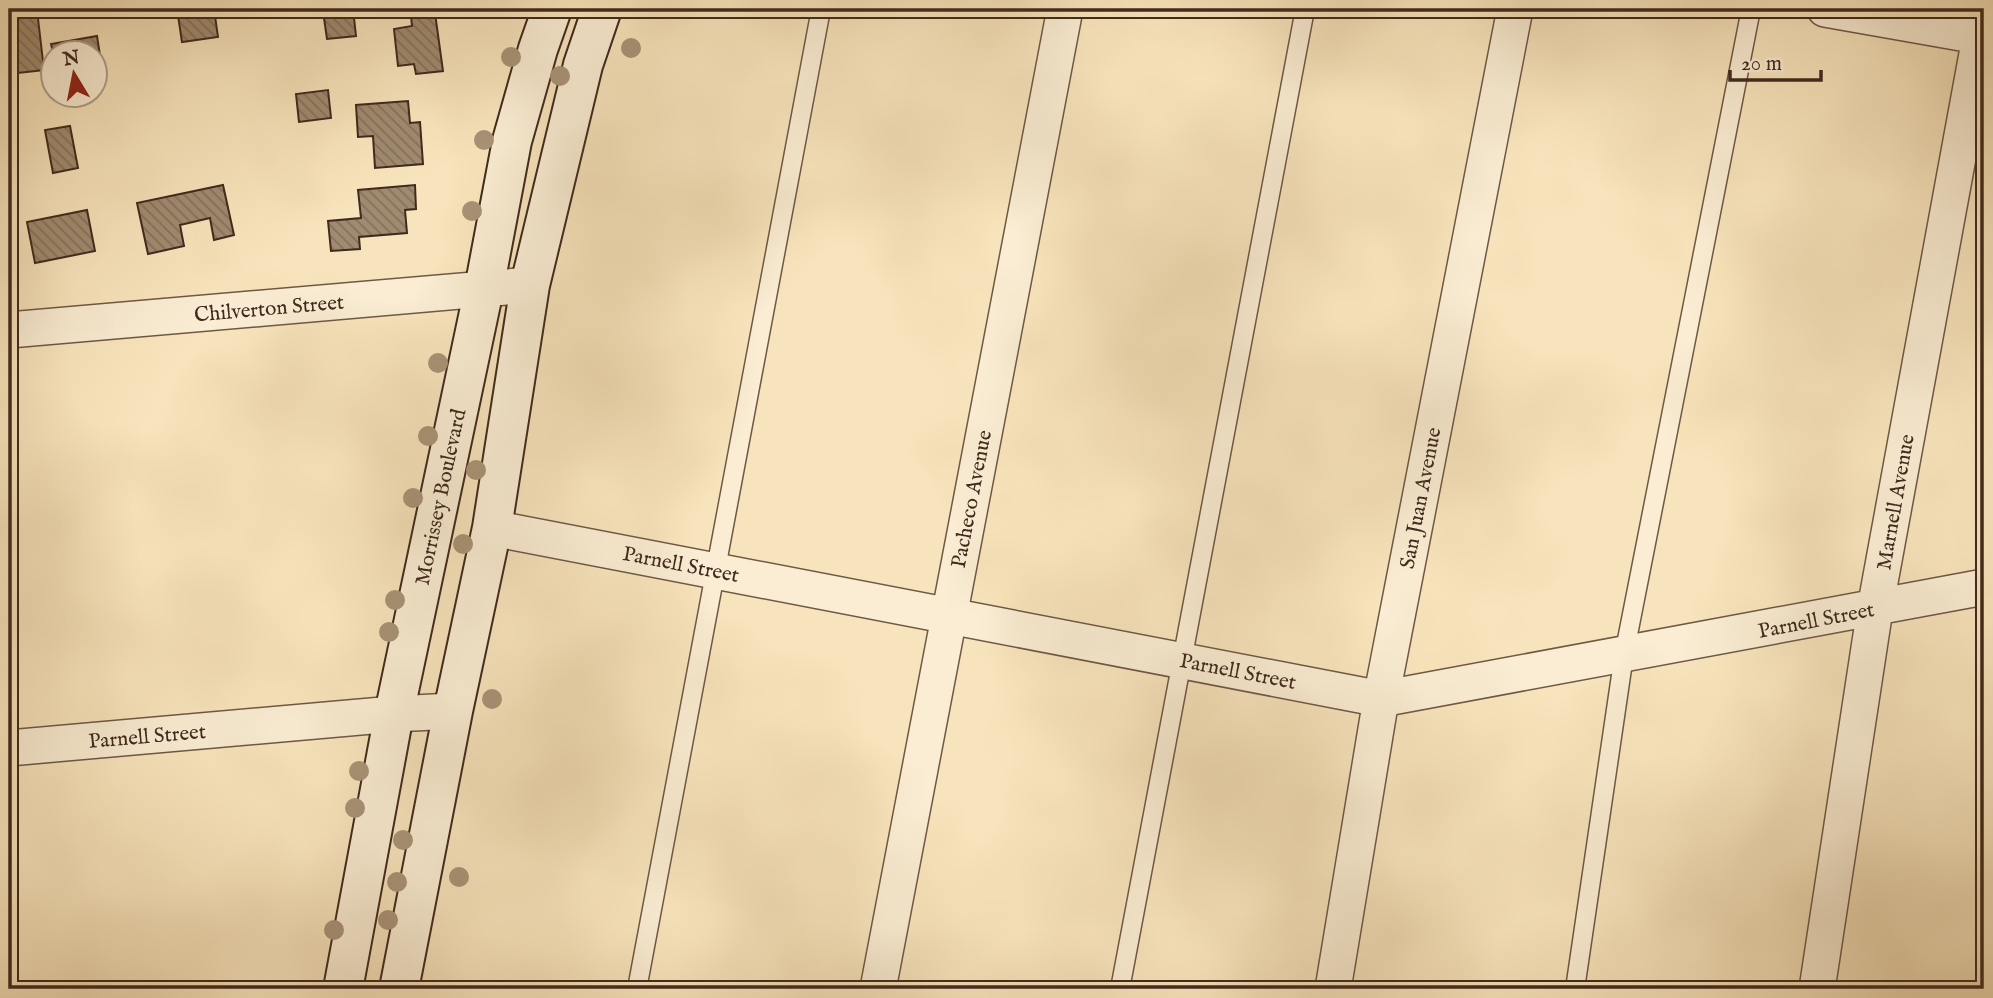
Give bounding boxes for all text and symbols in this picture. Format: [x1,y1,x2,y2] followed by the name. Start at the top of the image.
[38,38,108,108] north arrow
[1730,38,1822,82] scale bar
[60,46,82,73] text: N
[1741,51,1782,78] text: 20 m
[193,290,345,329] street label: Chilverton Street
[410,406,474,588] street label: Morrissey Boulevard
[1395,425,1448,571] street label: San Juan Avenue
[946,428,999,571] street label: Pacheco Avenue
[1871,432,1922,572] street label: Marnell Avenue
[620,541,741,590] street label: Parnell Street
[1756,597,1877,646] street label: Parnell Street
[1177,648,1298,697] street label: Parnell Street
[87,719,207,756] street label: Parnell Street

